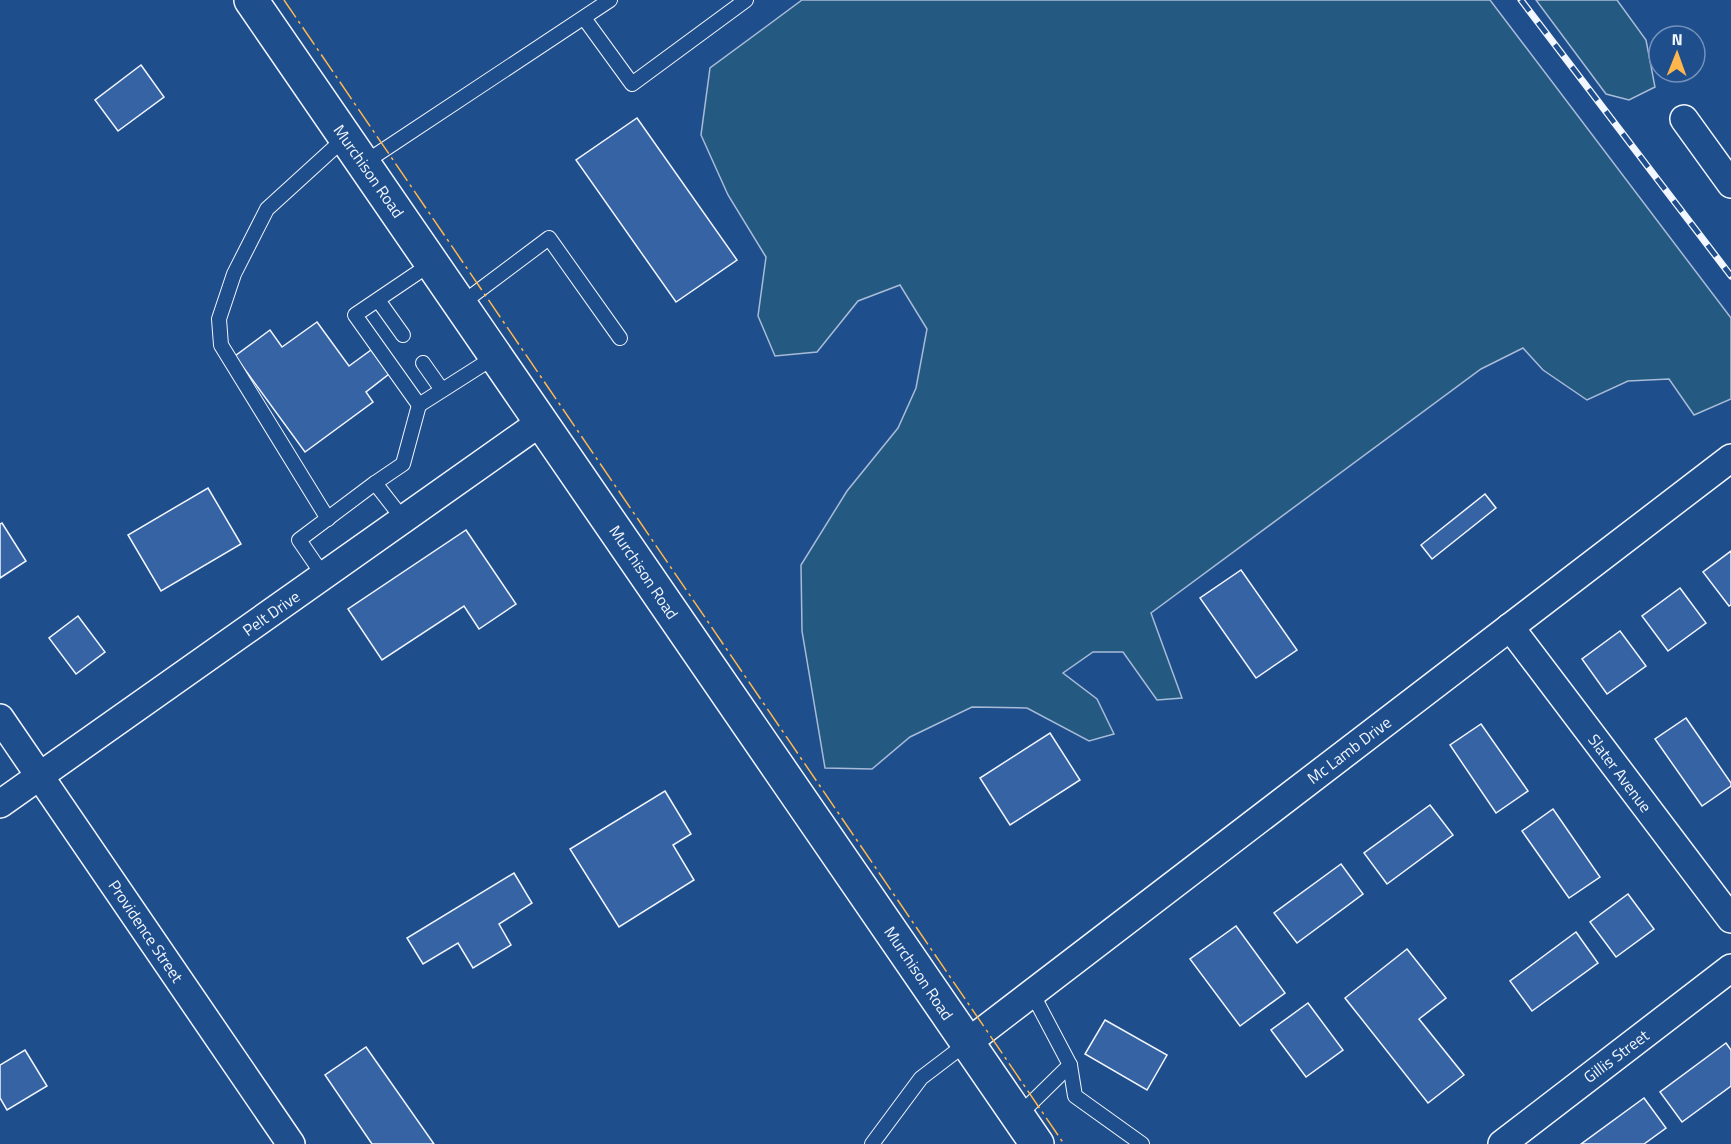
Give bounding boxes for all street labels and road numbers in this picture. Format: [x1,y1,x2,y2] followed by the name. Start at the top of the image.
[328,119,410,223] street label: Murchison Road
[604,520,684,624] street label: Murchison Road
[237,584,305,642] street label: Pelt Drive
[1302,710,1396,790] street label: Mc Lamb Drive
[1582,729,1658,817] street label: Slater Avenue
[103,875,189,987] street label: Providence Street
[879,921,959,1025] street label: Murchison Road
[1578,1023,1654,1089] street label: Gillis Street

